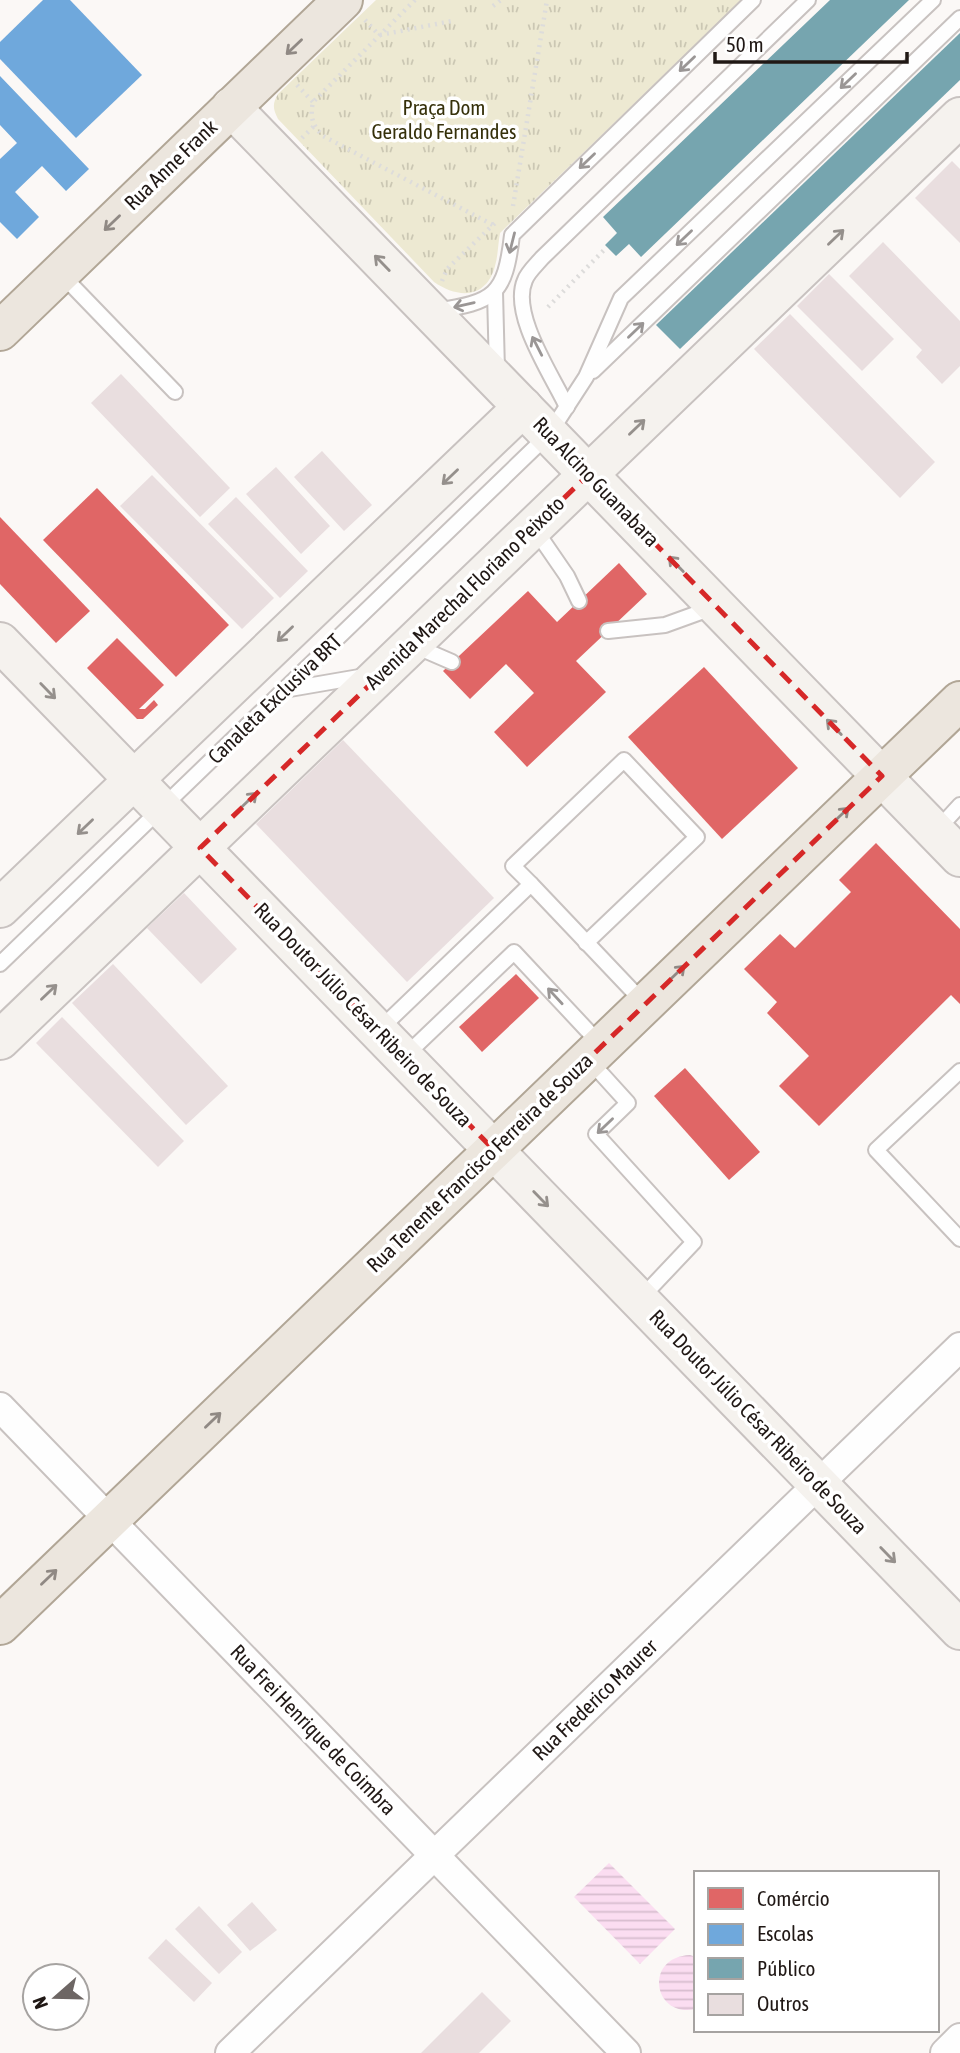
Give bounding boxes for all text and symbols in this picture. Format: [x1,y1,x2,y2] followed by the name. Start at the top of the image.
[715,21,908,65] scale bar
[726,32,764,56] text: 50 m
[285,39,302,56] one-way arrow
[678,56,695,73] one-way arrow
[840,73,857,90] one-way arrow
[371,95,517,143] park label: Praça Dom Geraldo Fernandes
[119,114,222,214] street label: Rua Anne Frank
[579,153,596,170] one-way arrow
[104,214,121,231] one-way arrow
[827,228,844,245] one-way arrow
[675,230,692,247] one-way arrow
[505,231,518,253] one-way arrow
[374,254,391,271] one-way arrow
[453,299,476,313] one-way arrow
[627,322,644,339] one-way arrow
[529,336,543,357] one-way arrow
[529,412,665,551] street label: Rua Alcino Guanabara
[629,419,646,436] one-way arrow
[442,468,459,485] one-way arrow
[360,491,569,694] street label: Avenida Marechal Floriano Peixoto
[667,556,684,573] one-way arrow
[277,626,294,643] one-way arrow
[203,628,346,768] street label: Canaleta Exclusiva BRT
[39,682,56,699] one-way arrow
[826,719,843,736] one-way arrow
[240,792,257,809] one-way arrow
[832,807,849,824] one-way arrow
[76,818,93,835] one-way arrow
[250,897,477,1131] street label: Rua Doutor Júlio César Ribeiro de Souza
[668,964,685,981] one-way arrow
[40,984,57,1001] one-way arrow
[547,987,563,1005] one-way arrow
[361,1048,597,1277] street label: Rua Tenente Francisco Ferreira de Souza
[597,1117,614,1134] one-way arrow
[533,1190,550,1207] one-way arrow
[645,1304,872,1538] street label: Rua Doutor Júlio César Ribeiro de Souza
[204,1411,221,1428] one-way arrow
[879,1546,896,1563] one-way arrow
[40,1569,57,1586] one-way arrow
[527,1633,662,1765] street label: Rua Frederico Maurer
[226,1639,401,1819] street label: Rua Frei Henrique de Coimbra
[694,1871,939,2032] legend
[757,1886,830,1910] text: Comércio
[757,1921,814,1945] text: Escolas
[757,1956,815,1980] text: Público
[21,1962,91,2032] north arrow
[757,1991,809,2015] text: Outros
[28,1994,52,2012] text: N

